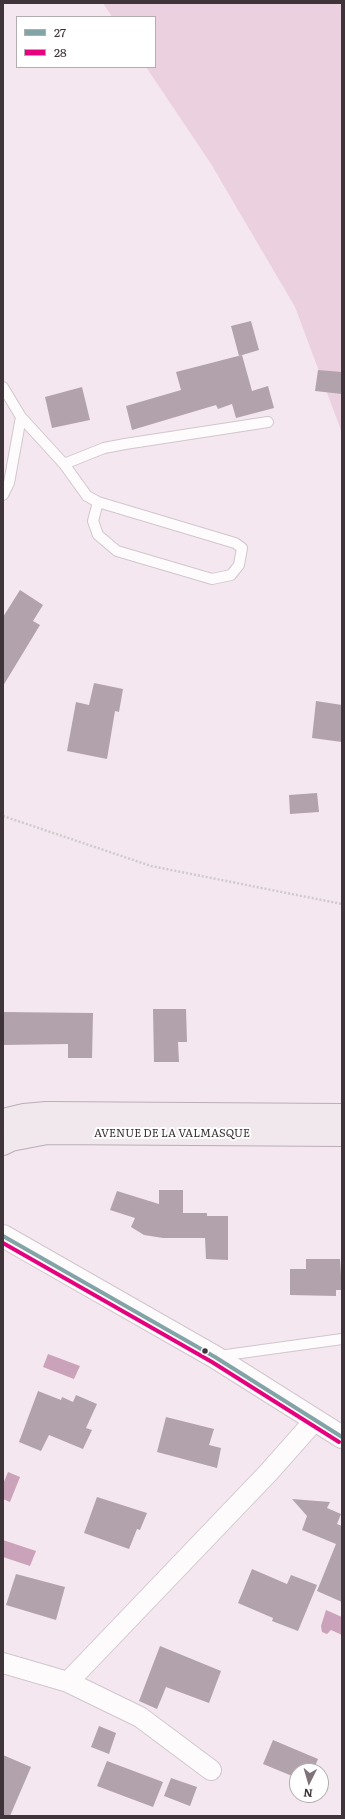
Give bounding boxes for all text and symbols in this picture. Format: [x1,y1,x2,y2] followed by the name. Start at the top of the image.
[16,16,156,68] legend
[54,23,66,41] text: 27
[54,43,67,61] text: 28
[94,1127,250,1141] street label: AVENUE DE LA VALMASQUE
[200,1346,210,1356] unlabelled marker
[289,1763,329,1803] north arrow
[303,1786,313,1802] text: N

